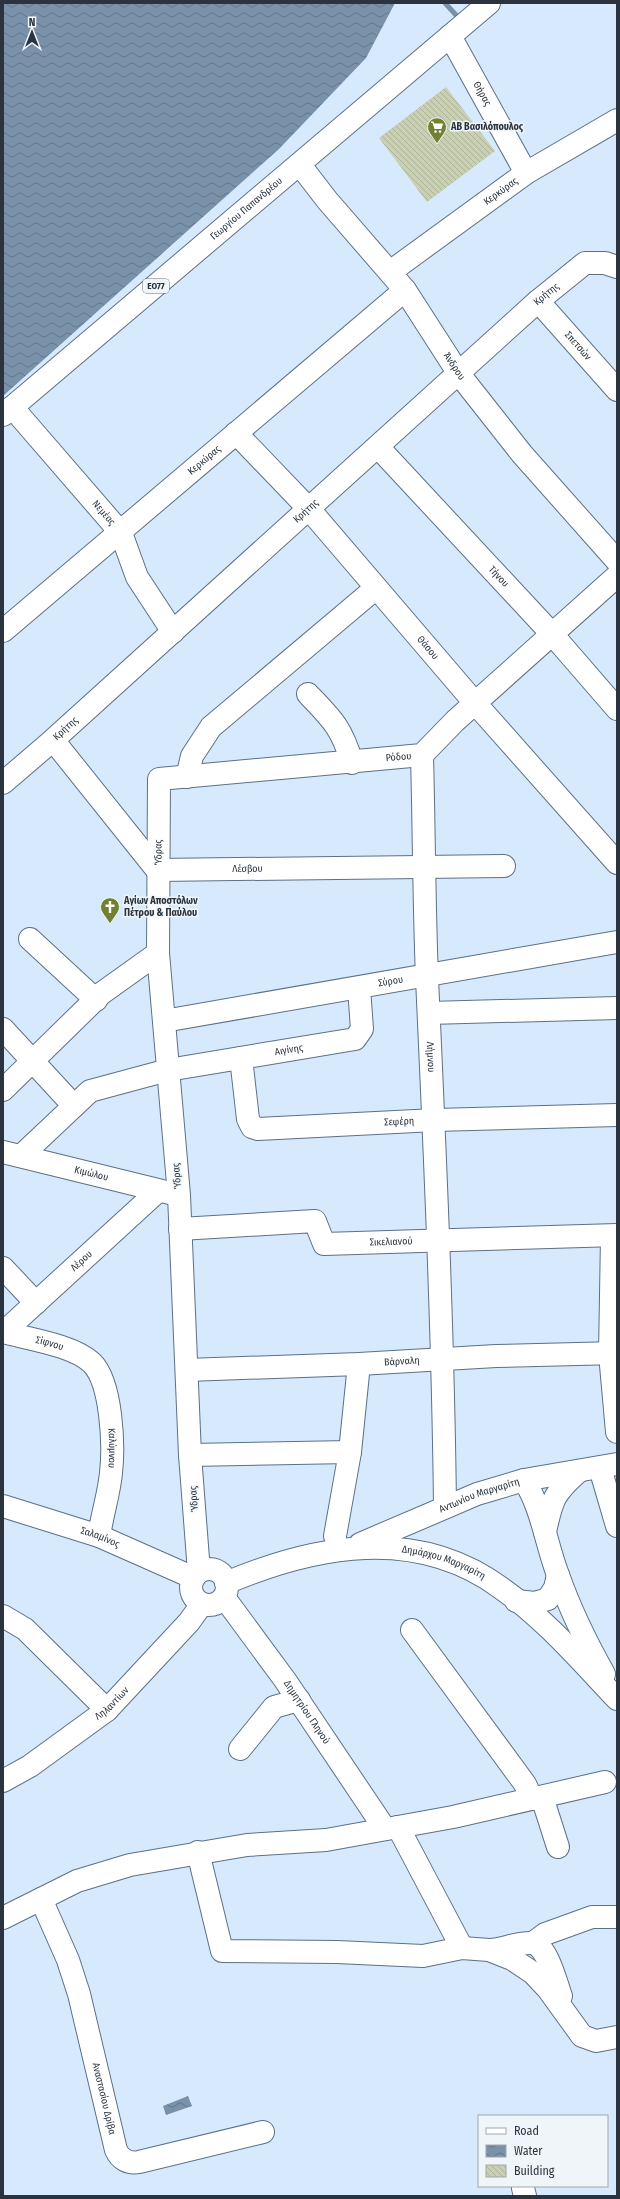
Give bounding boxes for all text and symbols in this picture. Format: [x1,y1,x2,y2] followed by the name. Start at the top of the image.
[12,12,52,52] north arrow
[29,16,35,29] text: N
[470,79,494,109] street label: Θήρας
[426,116,448,144] supermarket icon: ΑΒ Βασιλόπουλος
[450,120,524,133] place label: ΑΒ Βασιλόπουλος
[208,175,285,243] street label: Γεωργίου Παπανδρέου
[481,175,521,208] street label: Κερκύρας
[143,279,169,293] road number: ΕΟ77
[531,280,562,308] street label: Κρήτης
[562,329,594,363] street label: Σπετσών
[441,350,468,383] street label: Άνδρου
[185,442,224,477] street label: Κερκύρας
[291,496,321,525] street label: Κρήτης
[90,498,118,528] street label: Νεμέας
[486,564,511,590] street label: Τήνου
[414,634,441,662] street label: Θάσου
[51,714,81,743] street label: Κρήτης
[385,750,412,764] street label: Ρόδου
[153,839,165,866] street label: Ύδρας
[232,862,263,875] street label: Λέσβου
[123,894,198,919] place label: Αγίων Αποστόλων Πέτρου & Παύλου
[99,896,121,924] church icon: Αγίων Αποστόλων Πέτρου & Παύλου
[377,973,404,990] street label: Σύρου
[424,1041,437,1073] street label: Λήμνου
[274,1042,305,1058] street label: Αιγίνης
[384,1115,414,1129] street label: Σεφέρη
[170,1162,184,1189] street label: Ύδρας
[73,1164,110,1184] street label: Κιμώλου
[369,1234,413,1249] street label: Σικελιανού
[68,1248,95,1274] street label: Λέρου
[34,1334,65,1353] street label: Σίφνου
[384,1354,420,1369] street label: Βάρναλη
[105,1428,119,1468] street label: Καλύμνου
[437,1476,521,1515] street label: Αντωνίου Μαργαρίτη
[187,1485,201,1512] street label: Ύδρας
[79,1525,122,1551] street label: Σαλαμίνος
[401,1543,488,1582] street label: Δημάρχου Μαργαρίτη
[281,1678,333,1746] street label: Δημητρίου Γληνού
[93,1684,132,1723] street label: Ληλαντίων
[89,2061,118,2136] street label: Αναστασίου Δρίβα
[478,2115,608,2187] legend
[514,2124,539,2138] text: Road
[514,2144,543,2158] text: Water
[514,2164,555,2178] text: Building

